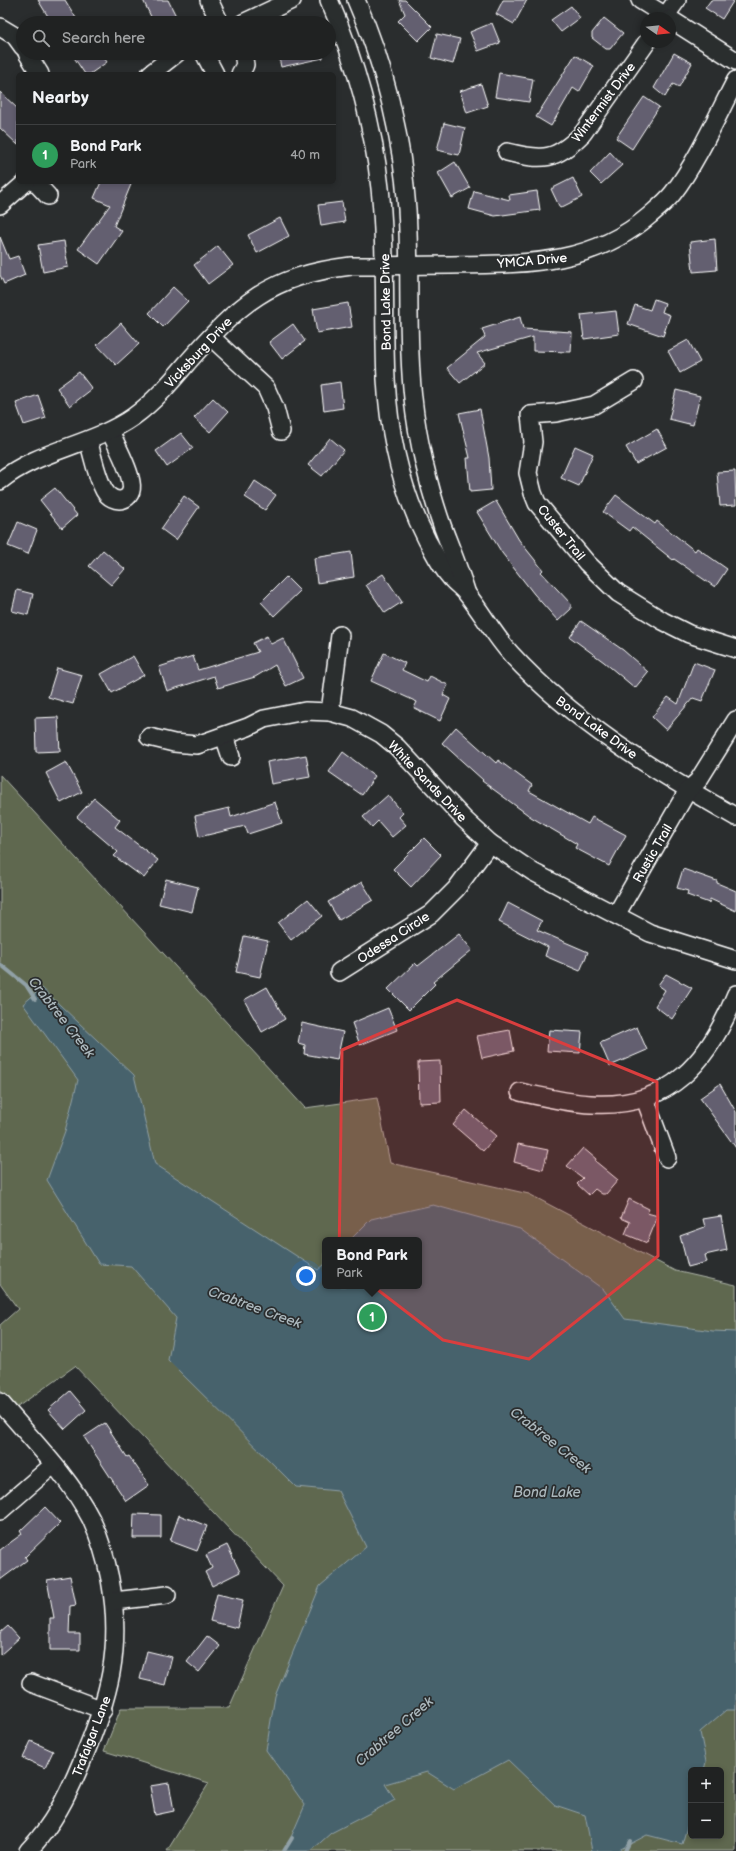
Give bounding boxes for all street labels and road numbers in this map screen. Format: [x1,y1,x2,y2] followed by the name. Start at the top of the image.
[569,59,639,146] street label: Wintermist Drive
[495,250,568,272] street label: YMCA Drive
[377,253,395,351] street label: Bond Lake Drive
[162,314,236,392] street label: Vicksburg Drive
[534,502,589,564] street label: Custer Trail
[552,693,641,763] street label: Bond Lake Drive
[384,738,470,826] street label: White Sands Drive
[630,821,676,886] street label: Rustic Trail
[354,908,433,967] street label: Odessa Circle
[69,1693,115,1779] street label: Trafalgar Lane

